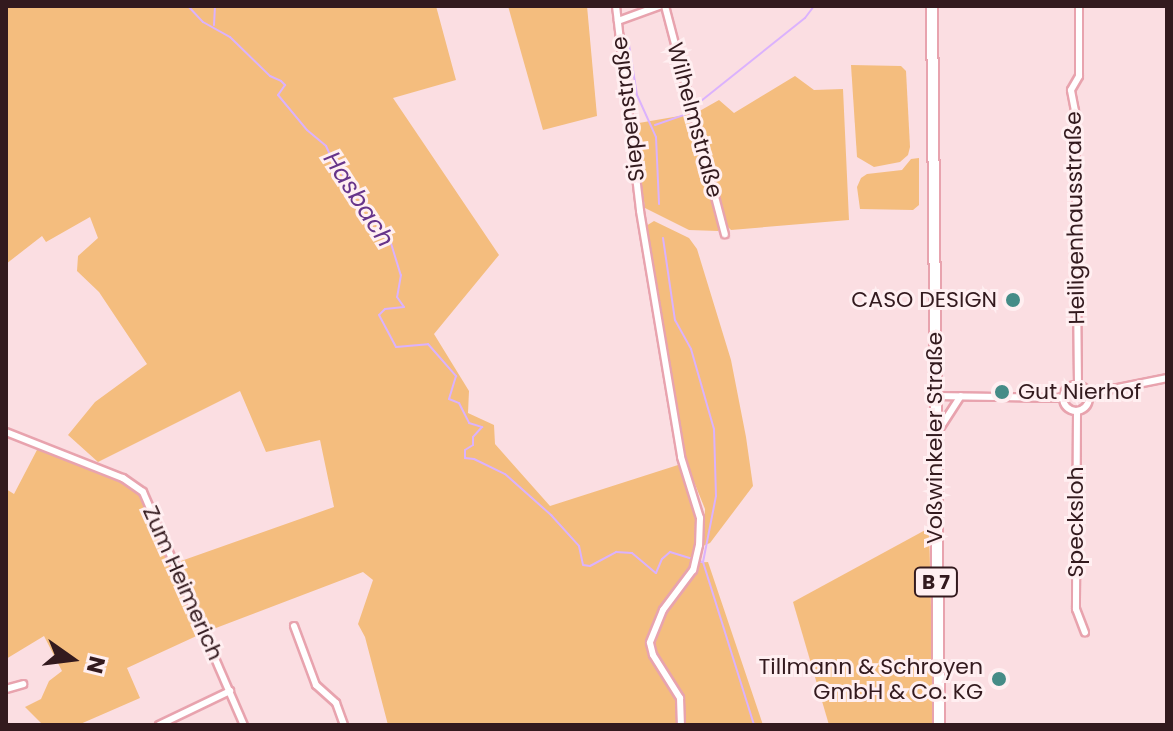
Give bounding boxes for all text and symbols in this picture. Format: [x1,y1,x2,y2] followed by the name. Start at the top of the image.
[606,35,650,183] street label: Siepenstraße
[662,40,728,200] street label: Wilhelmstraße
[1060,111,1090,325] street label: Heiligenhausstraße
[318,146,400,252] water label: Hasbach
[851,287,997,313] place label: CASO DESIGN
[1004,291,1022,309] marker: CASO DESIGN
[922,332,948,544] street label: Voßwinkeler Straße
[1018,379,1141,405] place label: Gut Nierhof
[993,383,1011,401] marker: Gut Nierhof
[1063,466,1089,578] street label: Specksloh
[137,502,229,664] street label: Zum Heimerich
[912,566,960,598] road number: B 7
[32,619,112,699] north arrow
[79,653,113,677] text: N
[758,653,983,704] place label: Tillmann & Schroyen GmbH & Co. KG
[990,670,1008,688] marker: Tillmann & Schroyen GmbH & Co. KG

